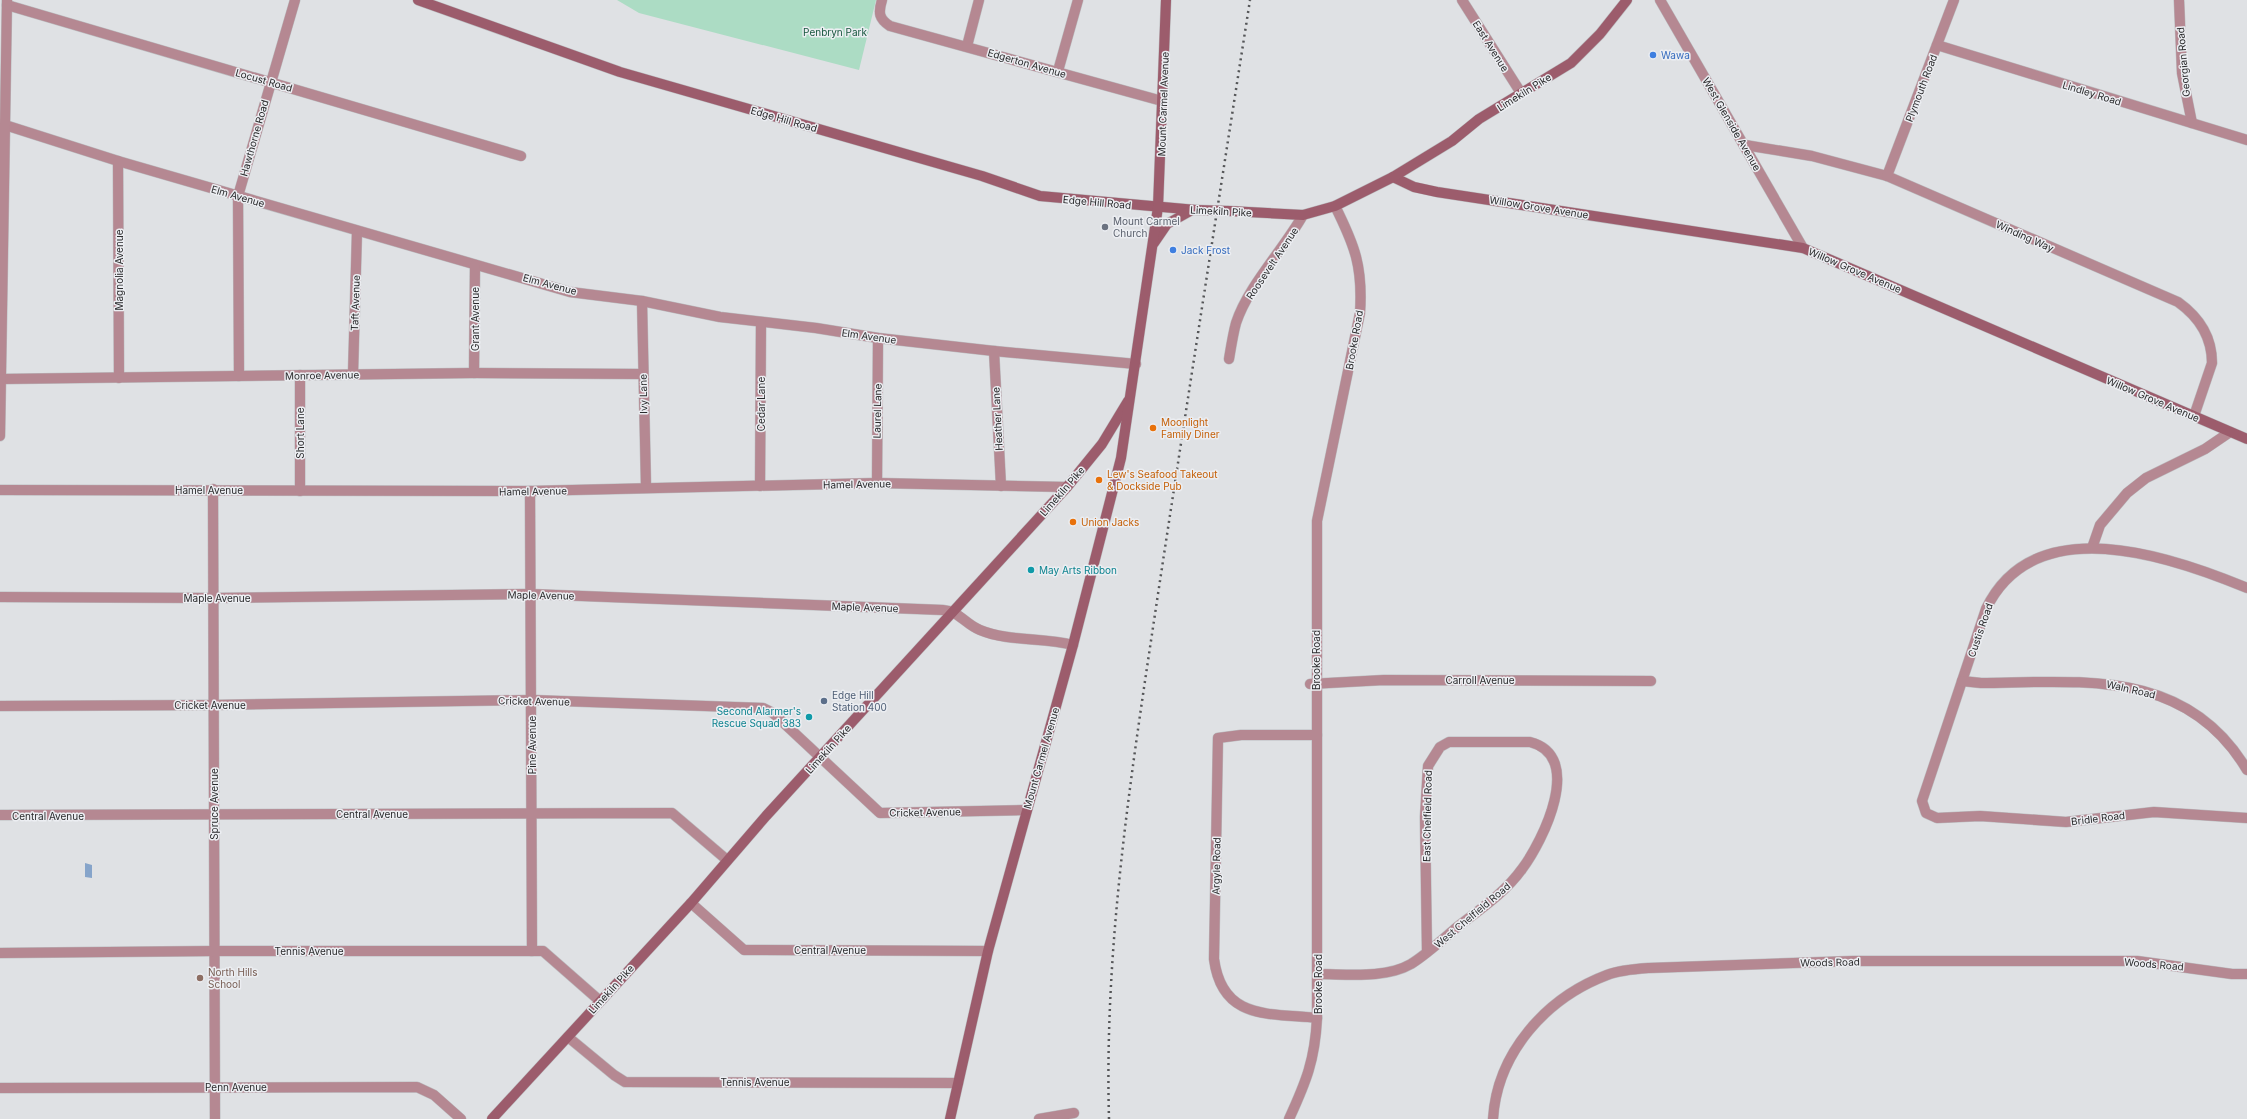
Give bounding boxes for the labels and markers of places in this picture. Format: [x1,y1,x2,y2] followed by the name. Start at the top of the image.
[1661,49,1690,61] place label: Wawa
[1648,50,1658,60] marker: Wawa
[1113,215,1180,239] place label: Mount Carmel Church
[1100,222,1110,232] marker: Mount Carmel Church
[1181,244,1231,256] place label: Jack Frost
[1168,245,1178,255] marker: Jack Frost
[1161,416,1220,440] place label: Moonlight Family Diner
[1148,423,1158,433] marker: Moonlight Family Diner
[1107,468,1218,492] place label: Lew's Seafood Takeout & Dockside Pub
[1094,475,1104,485] marker: Lew's Seafood Takeout & Dockside Pub
[1081,516,1139,528] place label: Union Jacks
[1068,517,1078,527] marker: Union Jacks
[1039,564,1117,576] place label: May Arts Ribbon
[1026,565,1036,575] marker: May Arts Ribbon
[832,689,887,713] place label: Edge Hill Station 400
[819,696,829,706] marker: Edge Hill Station 400
[712,705,801,729] place label: Second Alarmer's Rescue Squad 383
[804,712,814,722] marker: Second Alarmer's Rescue Squad 383
[208,966,257,990] place label: North Hills School
[195,973,205,983] marker: North Hills School

